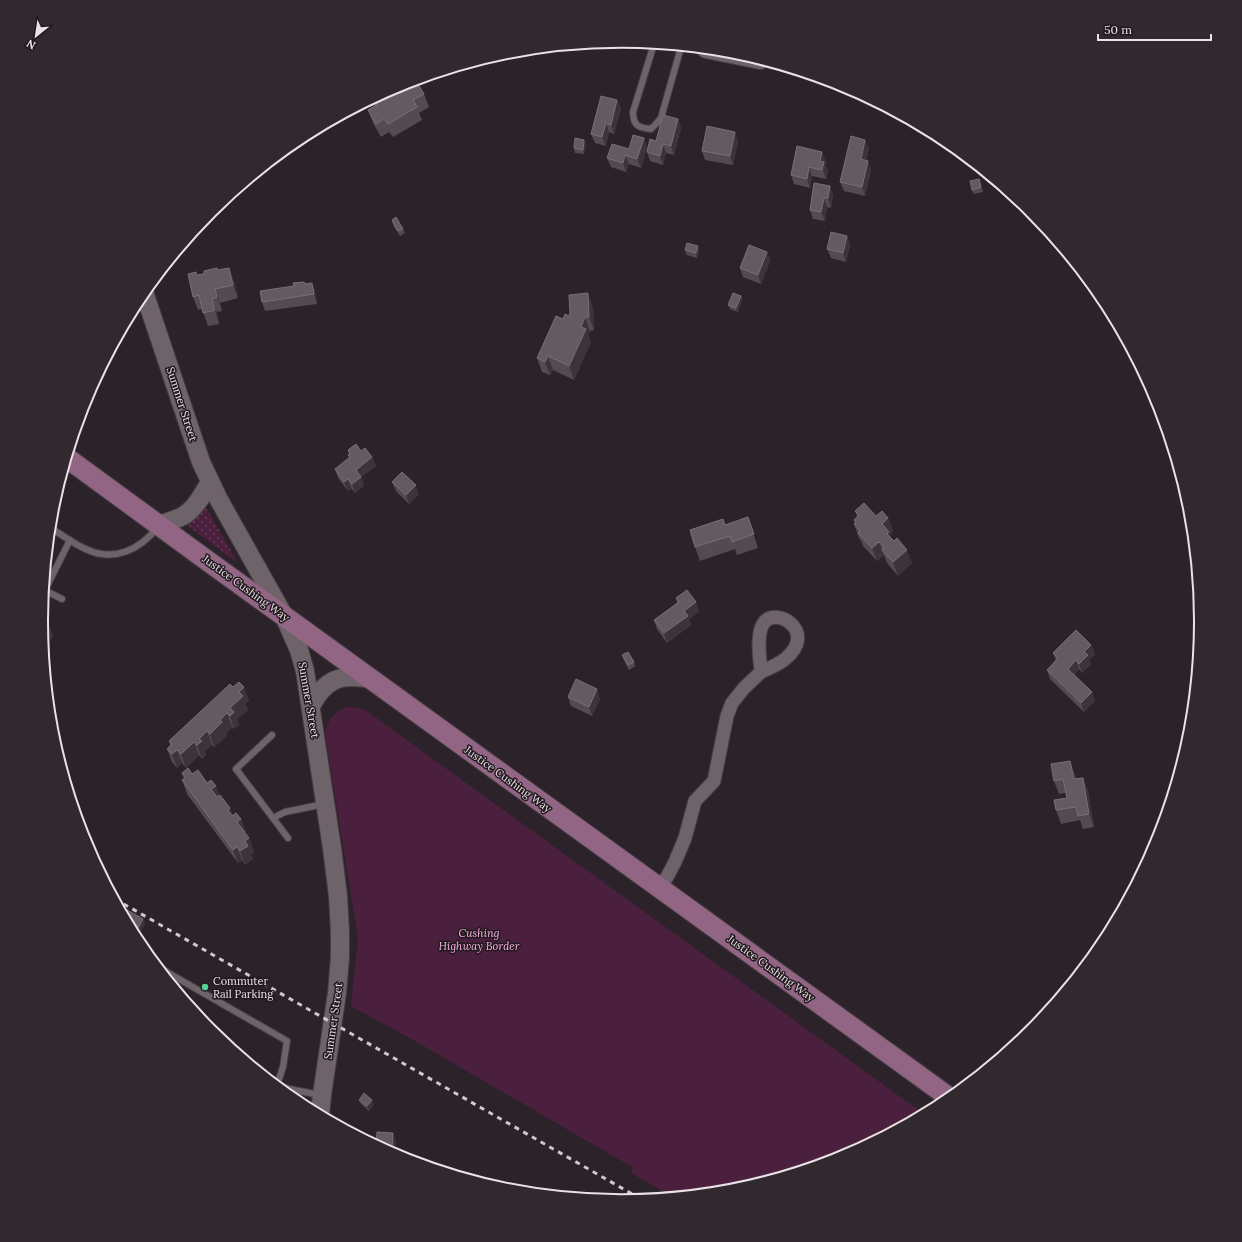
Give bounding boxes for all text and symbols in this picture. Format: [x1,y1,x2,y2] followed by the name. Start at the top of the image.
[16,16,56,56] north arrow
[1098,16,1211,42] scale bar
[1104,22,1132,37] text: 50 m
[23,36,38,53] text: N
[163,365,201,444] street label: Summer Street
[199,551,292,624] street label: Justice Cushing Way
[295,661,323,740] street label: Summer Street
[461,742,554,815] street label: Justice Cushing Way
[438,926,521,953] park label: Cushing Highway Border
[724,931,817,1004] street label: Justice Cushing Way
[213,974,274,1001] place label: Commuter Rail Parking
[321,981,345,1060] street label: Summer Street
[200,982,210,992] marker: Commuter Rail Parking

